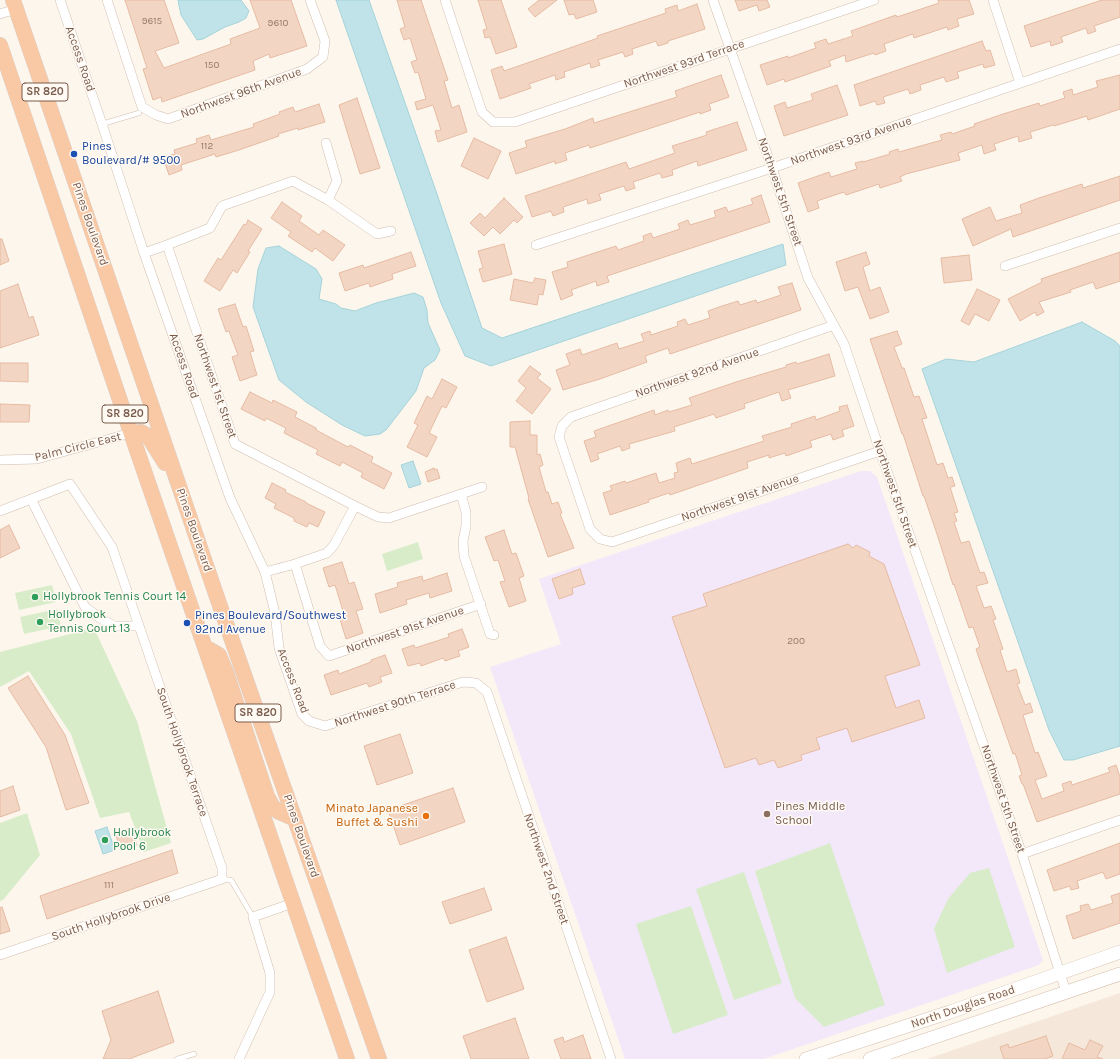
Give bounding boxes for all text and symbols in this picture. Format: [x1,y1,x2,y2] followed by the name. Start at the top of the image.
[142,15,162,27] house number: 9615
[268,17,288,29] house number: 9610
[62,24,98,94] street label: Access Road
[622,37,746,91] street label: Northwest 93rd Terrace
[205,59,219,71] house number: 150
[179,64,303,122] street label: Northwest 96th Avenue
[22,83,68,101] road number: SR 820
[789,113,913,169] street label: Northwest 93rd Avenue
[755,136,805,248] street label: Northwest 5th Street
[82,140,180,168] place label: Pines Boulevard/# 9500
[201,140,213,152] house number: 112
[69,149,79,159] marker: Pines Boulevard/# 9500
[69,180,111,268] street label: Pines Boulevard
[166,331,202,401] street label: Access Road
[190,332,240,440] street label: Northwest 1st Street
[633,345,761,401] street label: Northwest 92nd Avenue
[102,405,148,423] road number: SR 820
[33,429,123,465] street label: Palm Circle East
[870,438,920,550] street label: Northwest 5th Street
[679,471,801,525] street label: Northwest 91st Avenue
[173,486,215,574] street label: Pines Boulevard
[43,590,186,604] place label: Hollybrook Tennis Court 14
[30,592,40,602] marker: Hollybrook Tennis Court 14
[344,603,466,657] street label: Northwest 91st Avenue
[48,608,130,636] place label: Hollybrook Tennis Court 13
[195,609,346,637] place label: Pines Boulevard/Southwest 92nd Avenue
[35,617,45,627] marker: Hollybrook Tennis Court 13
[182,618,192,628] marker: Pines Boulevard/Southwest 92nd Avenue
[787,635,805,647] house number: 200
[274,646,312,716] street label: Access Road
[332,678,458,730] street label: Northwest 90th Terrace
[153,686,211,818] street label: South Hollybrook Terrace
[235,704,281,722] road number: SR 820
[978,743,1028,855] street label: Northwest 5th Street
[280,792,322,880] street label: Pines Boulevard
[775,800,845,828] place label: Pines Middle School
[326,802,418,830] place label: Minato Japanese Buffet & Sushi
[762,809,772,819] marker: Pines Middle School
[421,811,431,821] marker: Minato Japanese Buffet & Sushi
[520,812,572,926] street label: Northwest 2nd Street
[113,826,171,854] place label: Hollybrook Pool 6
[100,835,110,845] marker: Hollybrook Pool 6
[104,879,114,891] house number: 111
[50,890,172,944] street label: South Hollybrook Drive
[909,982,1017,1032] street label: North Douglas Road

